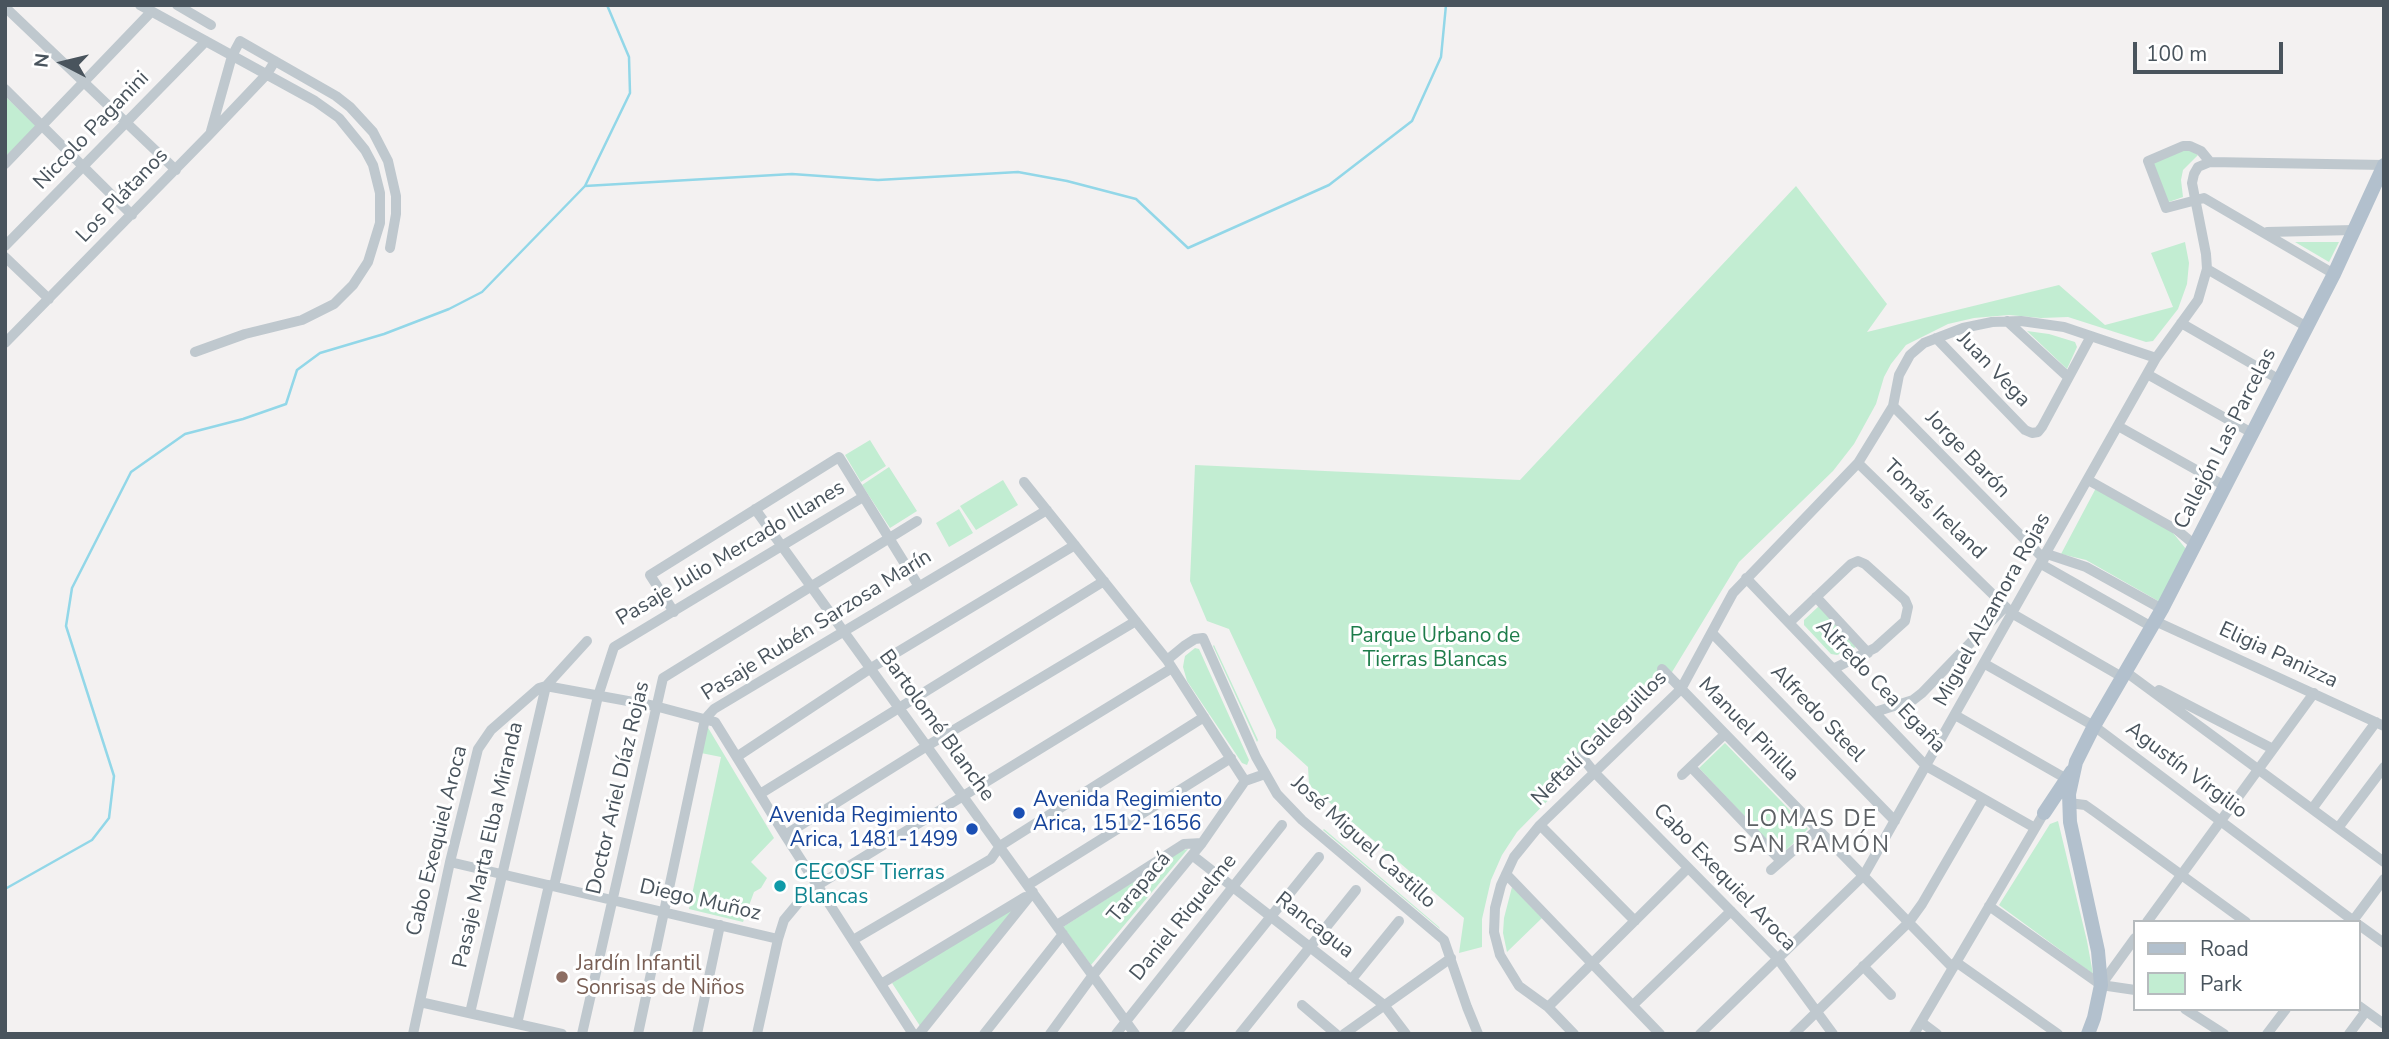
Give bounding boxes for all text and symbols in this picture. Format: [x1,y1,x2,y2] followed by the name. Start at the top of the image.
[28,28,98,98] north arrow
[2137,28,2288,72] scale bar
[2146,40,2207,68] text: 100 m
[28,52,56,69] text: N
[29,66,155,196] street label: Niccolo Paganini
[72,144,174,248] street label: Los Plátanos
[1951,327,2035,413] street label: Juan Vega
[2169,344,2283,534] street label: Callejón Las Parcelas
[1919,406,2015,504] street label: Jorge Barón
[1877,455,1991,565] street label: Tomás Ireland
[612,476,850,632] street label: Pasaje Julio Mercado Illanes
[1929,509,2057,711] street label: Miguel Alzamora Rojas
[698,545,936,707] street label: Pasaje Rubén Sarzosa Marín
[1810,615,1950,759] street label: Alfredo Cea Egaña
[2215,617,2341,695] street label: Eligia Panizza
[1350,624,1520,674] park label: Parque Urbano de Tierras Blancas
[873,645,999,807] street label: Bartolomé Blanche
[1765,660,1869,768] street label: Alfredo Steel
[1527,666,1673,812] street label: Neftalí Galleguillos
[1692,673,1804,787] street label: Manuel Pinilla
[582,679,656,897] street label: Doctor Ariel Díaz Rojas
[2120,717,2252,825] street label: Agustín Virgilio
[448,720,530,970] street label: Pasaje Marta Elba Miranda
[402,743,474,939] street label: Cabo Exequiel Aroca
[1285,771,1441,915] street label: José Miguel Castillo
[1033,788,1222,838] place label: Avenida Regimiento Arica, 1512-1656
[1647,799,1801,957] street label: Cabo Exequiel Aroca
[769,804,958,854] place label: Avenida Regimiento Arica, 1481-1499
[1011,805,1027,821] marker: Avenida Regimiento Arica, 1512-1656
[1734,806,1890,860] district label: LOMAS DE SAN RAMÓN
[964,821,980,837] marker: Avenida Regimiento Arica, 1481-1499
[1103,847,1177,929] street label: Tarapacá
[1125,850,1243,986] street label: Daniel Riquelme
[794,861,945,911] place label: CECOSF Tierras Blancas
[637,875,763,927] street label: Diego Muñoz
[772,878,788,894] marker: CECOSF Tierras Blancas
[1270,887,1358,965] street label: Rancagua
[2134,920,2361,1011] legend
[2200,935,2249,963] text: Road
[576,952,745,1002] place label: Jardín Infantil Sonrisas de Niños
[554,969,570,985] marker: Jardín Infantil Sonrisas de Niños
[2200,970,2242,998] text: Park

